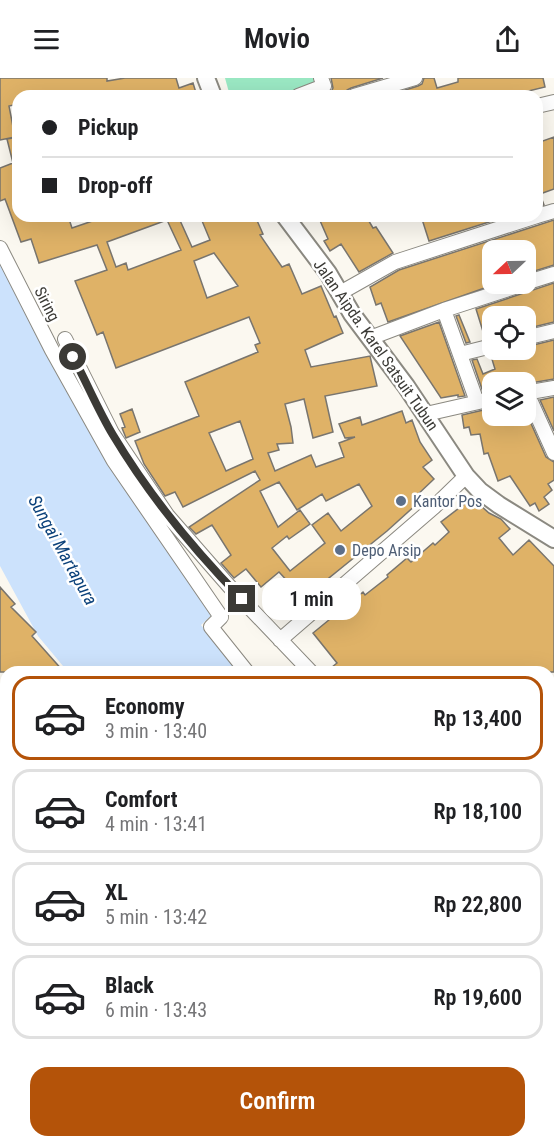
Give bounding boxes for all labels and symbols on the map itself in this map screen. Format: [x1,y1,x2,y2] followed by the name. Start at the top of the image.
[482,240,536,294] north arrow
[310,256,442,434] street label: Jalan Aipda. Karel Satsuit Tubun
[30,284,64,324] street label: Siring
[59,343,86,370] route start
[24,491,102,609] water label: Sungai Martapura
[413,492,482,511] place label: Kantor Pos
[394,494,408,508] marker: Kantor Pos
[352,541,421,560] place label: Depo Arsip
[333,543,347,557] marker: Depo Arsip
[263,578,362,620] callout: 1 min
[228,585,255,612] route end

